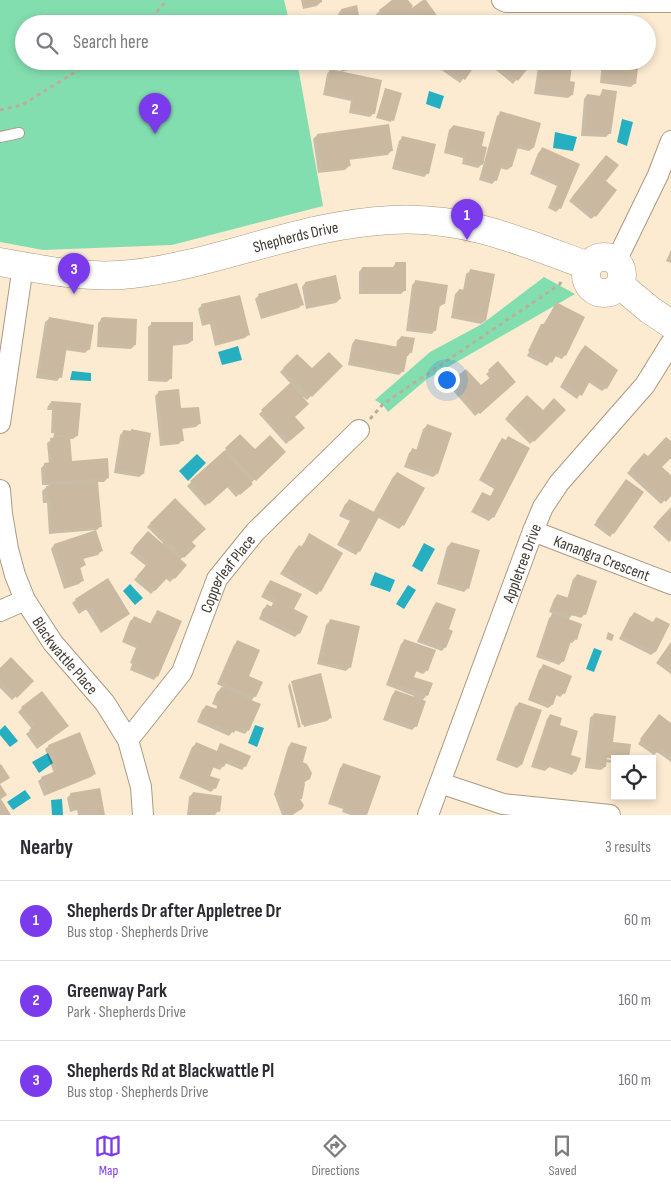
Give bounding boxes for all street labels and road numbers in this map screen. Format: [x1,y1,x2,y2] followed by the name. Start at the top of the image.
[251,218,340,257] street label: Shepherds Drive
[499,521,546,606] street label: Appletree Drive
[197,531,260,616] street label: Copperleaf Place
[551,532,652,586] street label: Kanangra Crescent
[27,614,101,699] street label: Blackwattle Place

